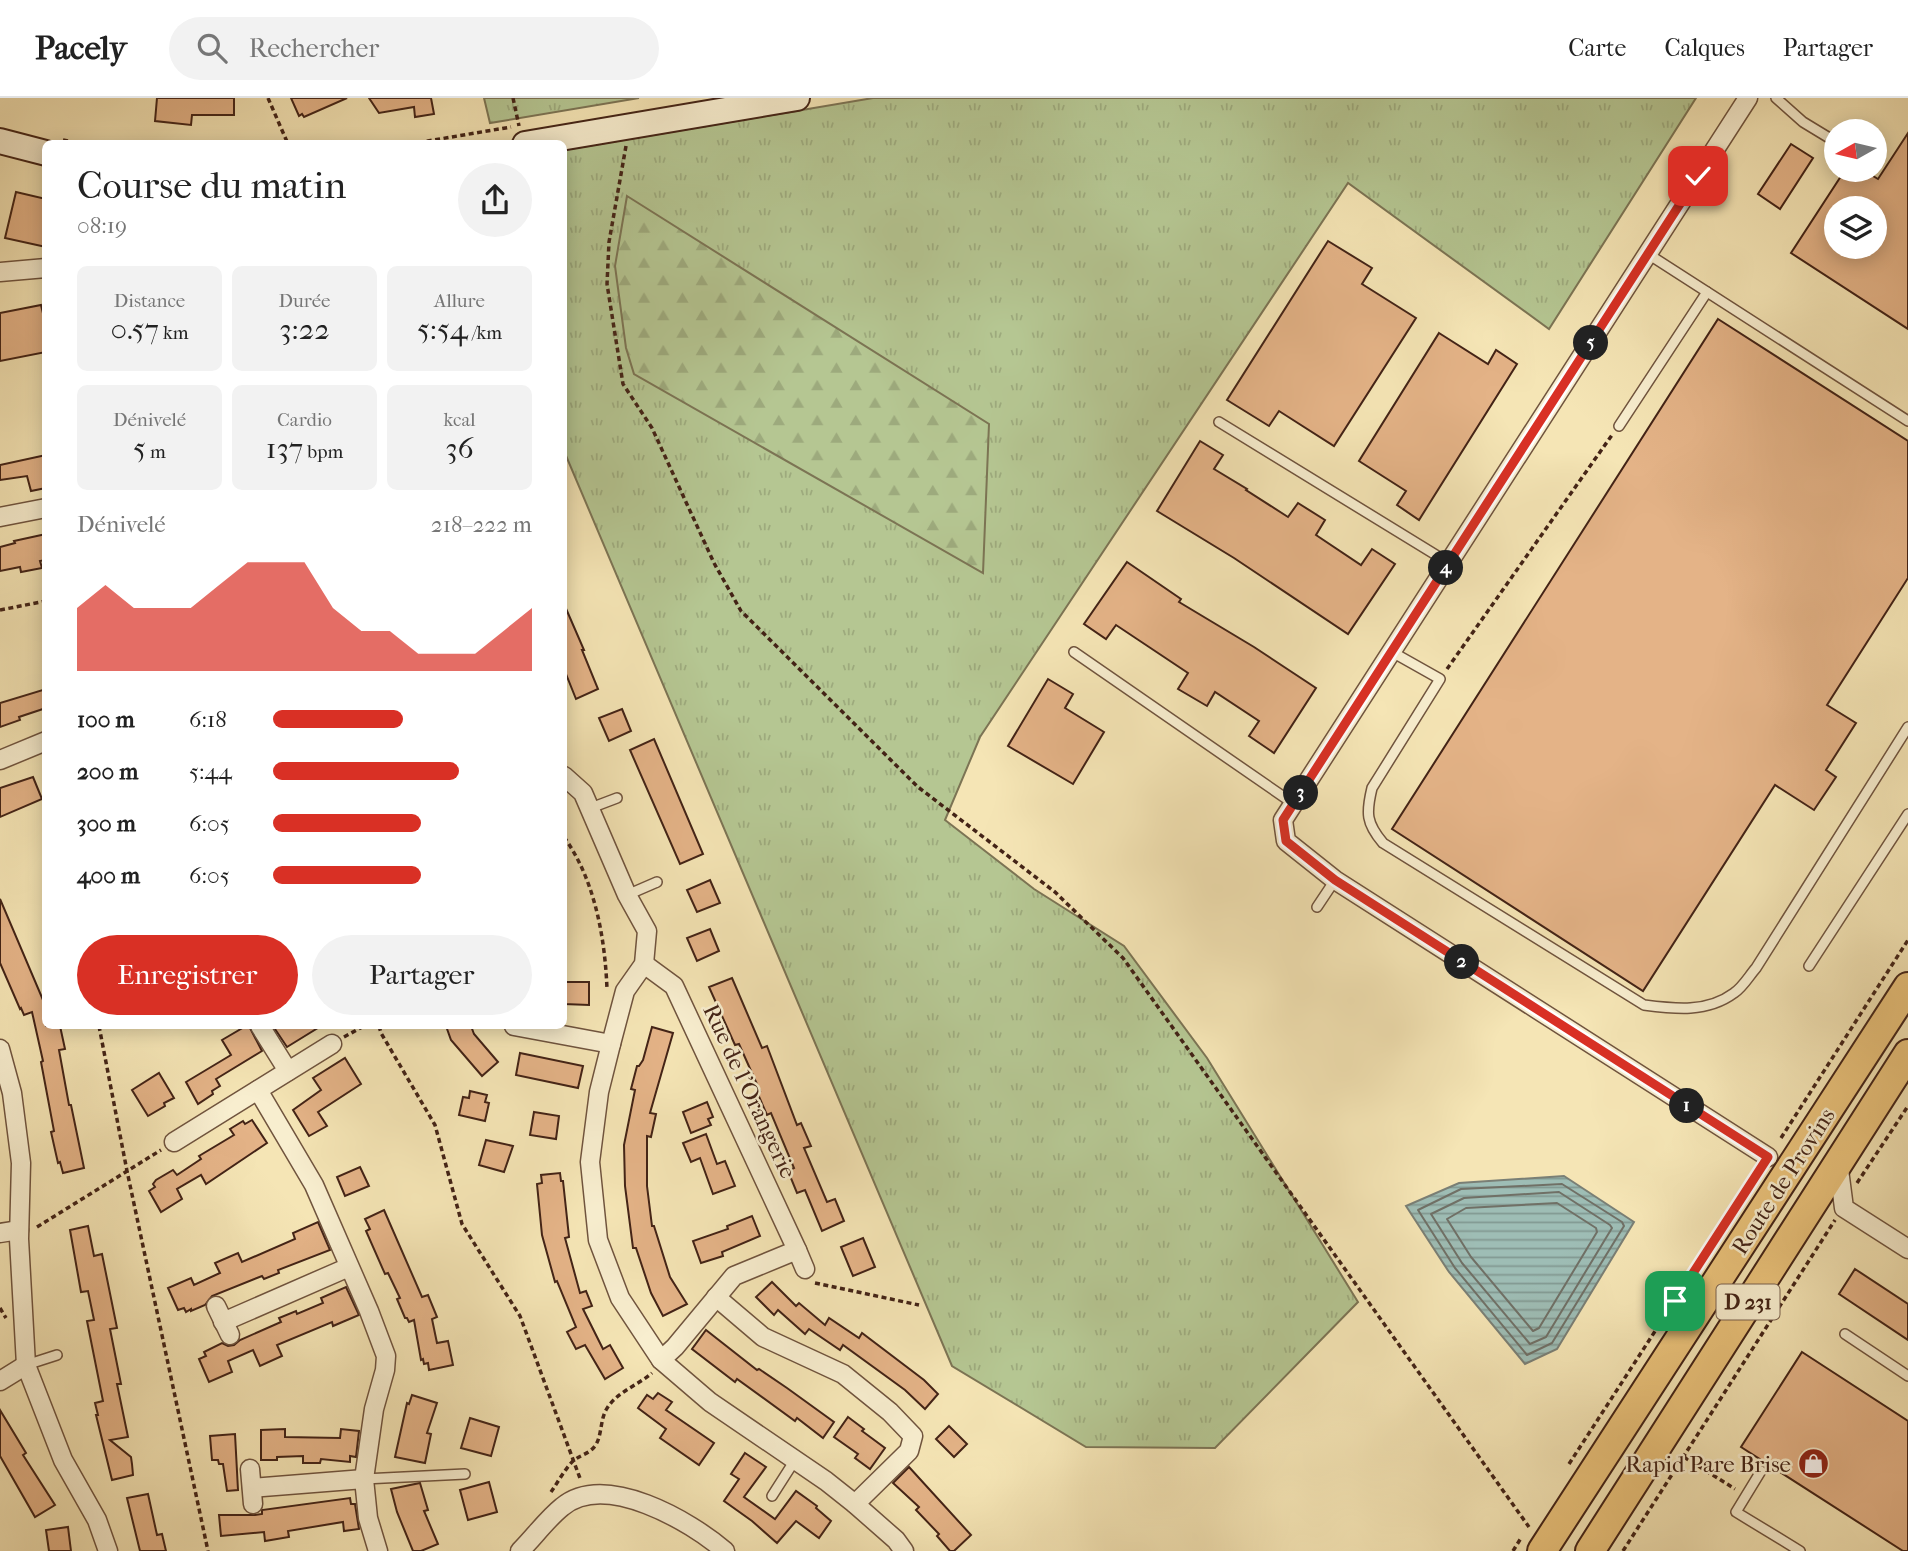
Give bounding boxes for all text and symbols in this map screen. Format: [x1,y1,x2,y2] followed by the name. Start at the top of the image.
[169,17,659,80] search box
[35,29,127,68] text: Pacely
[193,29,231,67] icon: search
[249,33,379,64] text: Rechercher
[1568,34,1626,62] text: Carte
[1664,34,1745,62] text: Calques
[1783,34,1873,62] text: Partager
[1824,119,1886,182] north arrow
[1824,119,1887,259] map controls
[1668,146,1728,206] pin
[1679,157,1717,195] icon: check
[77,163,346,208] text: Course du matin
[458,163,532,237] button: share
[1824,196,1887,259] button: layers
[77,212,127,239] text: 08:19
[114,290,185,312] text: Distance
[278,290,331,312] text: Durée
[434,290,485,312] text: Allure
[110,312,159,347] text: 0.57
[279,312,330,347] text: 3:22
[417,312,468,347] text: 5:54
[159,322,189,344] text: km
[468,322,502,344] text: /km
[1574,326,1608,360] pin: 5
[1586,331,1595,353] text: 5
[113,409,186,431] text: Dénivelé
[277,409,332,431] text: Cardio
[444,409,475,431] text: kcal
[133,431,146,466] text: 5
[266,431,303,466] text: 137
[445,431,474,466] text: 36
[146,441,166,463] text: m
[303,441,343,463] text: bpm
[77,511,166,538] text: Dénivelé
[431,511,532,538] text: 218–222 m
[1428,550,1464,586] pin: 4
[1440,556,1451,578] text: 4
[77,706,135,733] text: 100 m
[189,706,227,733] text: 6:18
[77,758,138,785] text: 200 m
[189,758,232,785] text: 5:44
[1284,776,1318,810] pin: 3
[1297,781,1304,803] text: 3
[77,810,136,837] text: 300 m
[189,810,230,837] text: 6:05
[77,862,140,889] text: 400 m
[189,862,230,889] text: 6:05
[77,935,298,1015] button: Enregistrer
[312,935,532,1015] button: Partager
[1444,944,1480,980] pin: 2
[1457,950,1466,972] text: 2
[697,1000,802,1183] street label: Rue de l'Orangerie
[1670,1088,1704,1124] pin: 1
[1683,1094,1690,1116] text: 1
[1726,1103,1841,1260] street label: Route de Provins
[1645,1271,1705,1331] pin
[1656,1282,1694,1320] icon: arrive
[1716,1284,1780,1320] road number: D 231
[1797,1447,1831,1481] shop icon: Rapid Pare Brise
[1625,1451,1791,1478] place label: Rapid Pare Brise

